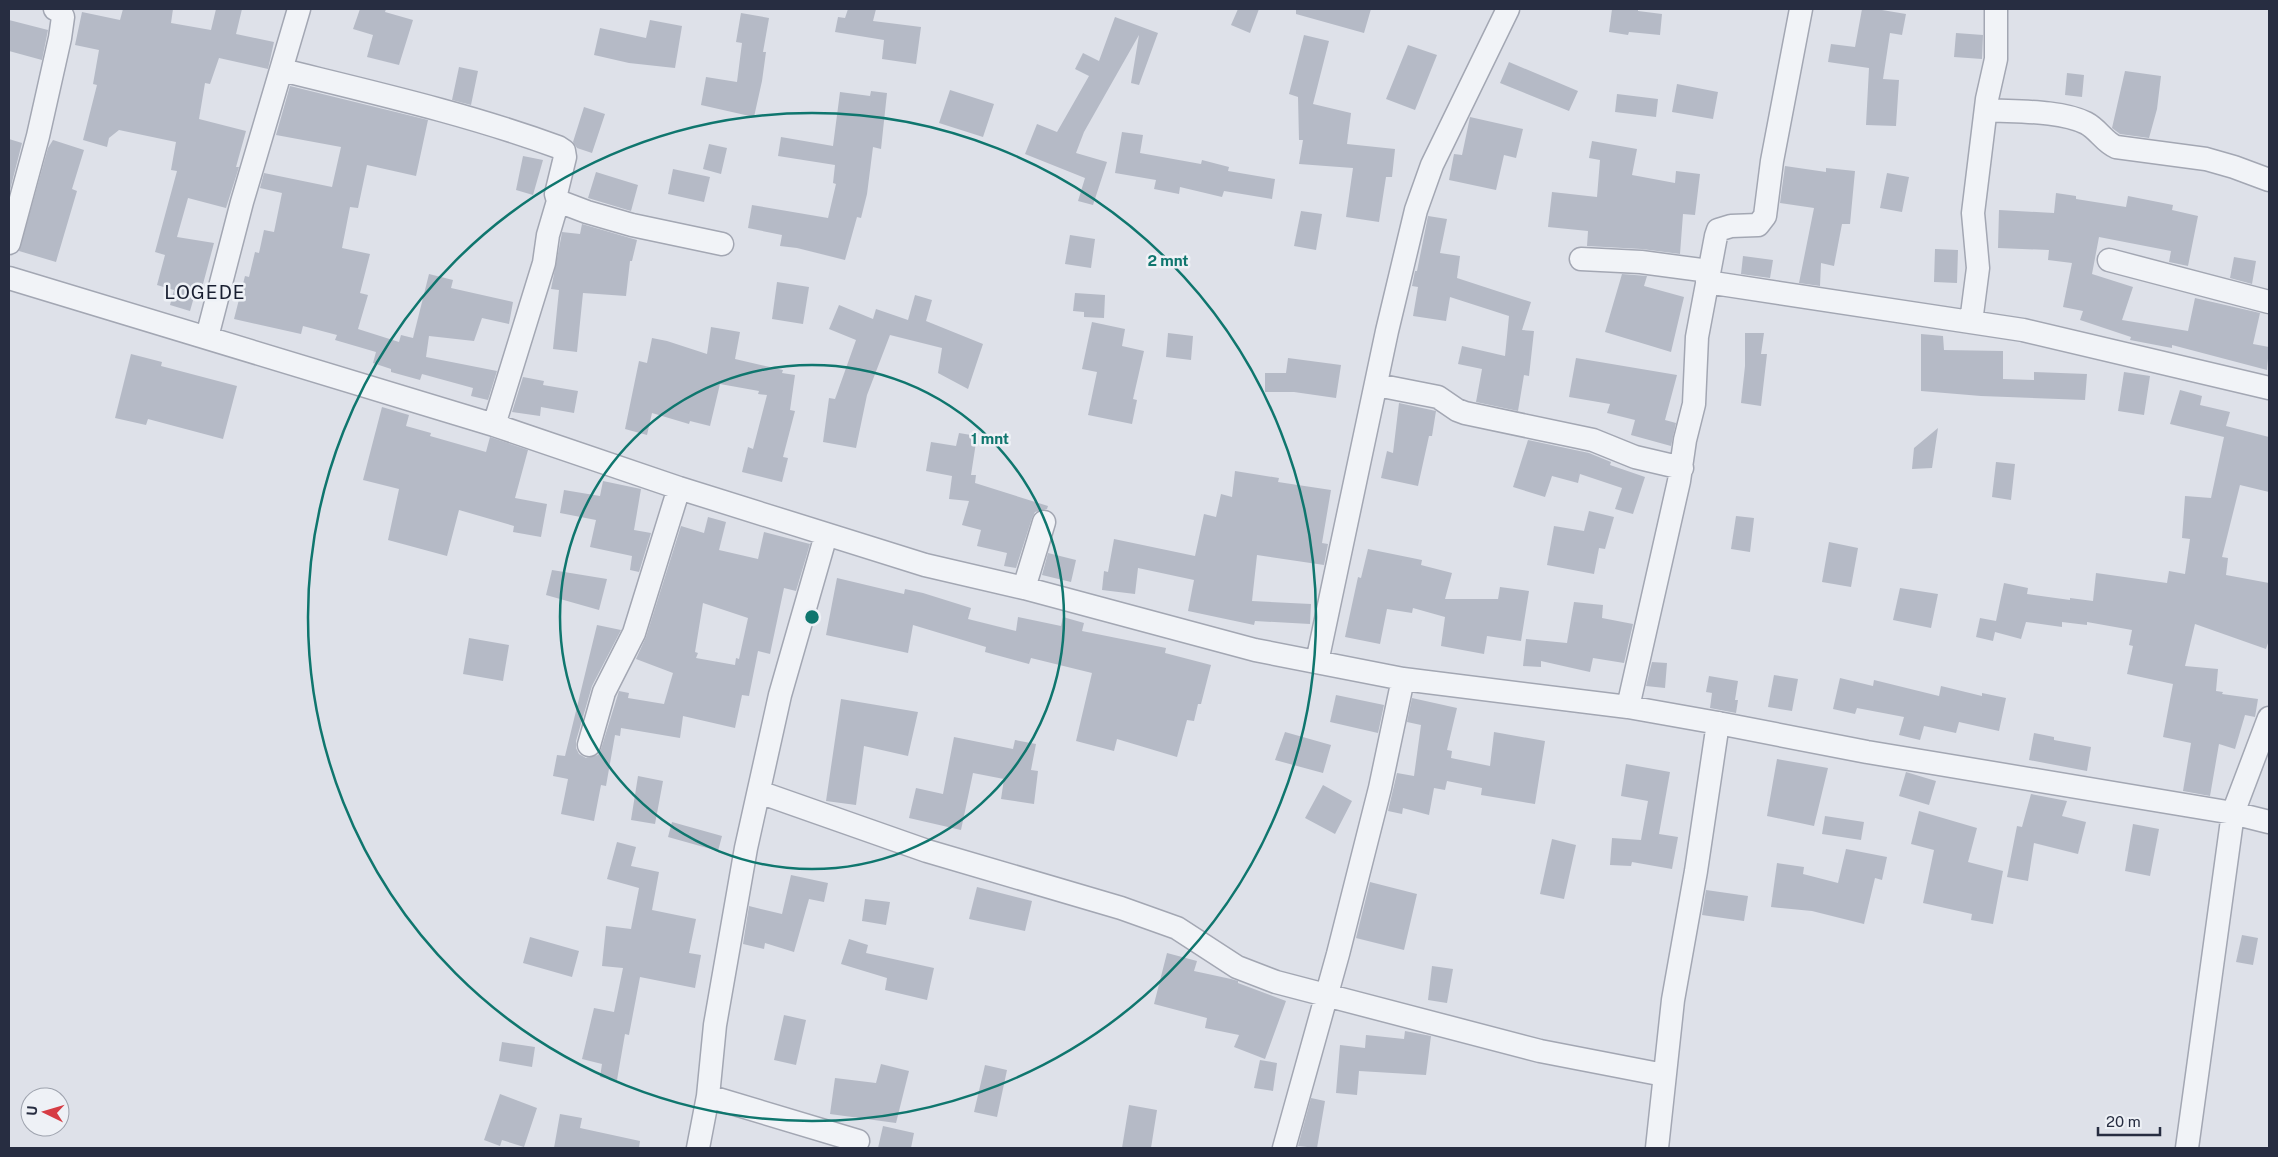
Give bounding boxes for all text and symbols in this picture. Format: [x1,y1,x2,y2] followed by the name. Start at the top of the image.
[1147,252,1189,269] text: 2 mnt
[164,281,246,303] district label: LOGEDE
[971,430,1009,447] text: 1 mnt
[803,608,821,626] centre of rings
[20,1087,70,1137] north arrow
[2098,1104,2160,1136] scale bar
[24,1105,40,1117] text: U
[2106,1113,2141,1130] text: 20 m

